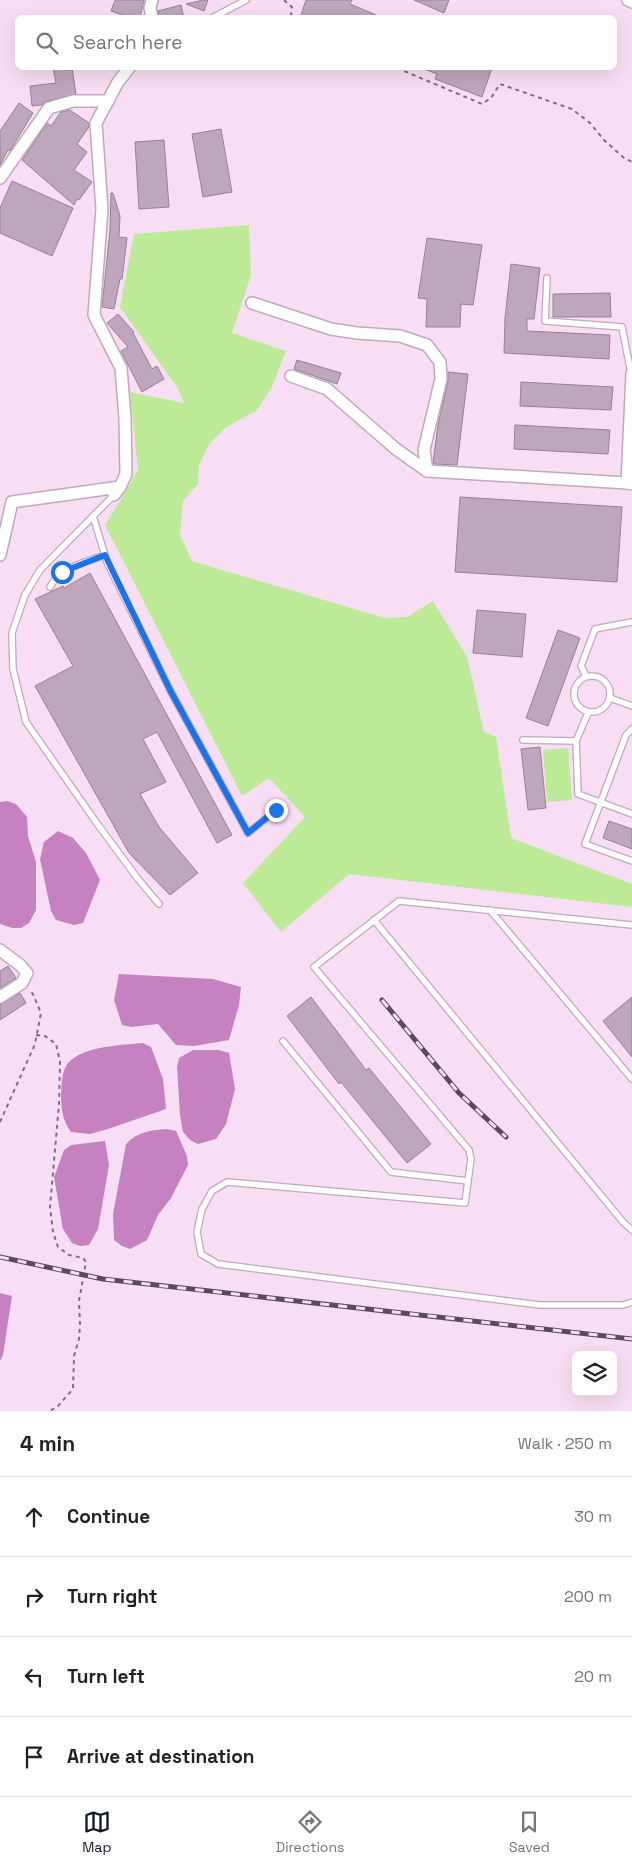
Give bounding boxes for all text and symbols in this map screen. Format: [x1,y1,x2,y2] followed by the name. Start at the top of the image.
[15,15,617,70] search box
[33,29,61,57] icon: search
[73,30,183,55] text: Search here
[51,561,74,584] route start
[265,799,288,822] route end
[572,1351,617,1396] map controls
[572,1351,617,1396] button: layers
[20,1430,75,1457] text: 4 min
[518,1433,612,1454] text: Walk · 250 m
[20,1503,48,1531] icon: ahead
[67,1504,150,1529] text: Continue
[574,1506,612,1527] text: 30 m
[20,1583,48,1611] icon: right
[67,1584,157,1609] text: Turn right
[564,1586,612,1607] text: 200 m
[20,1663,48,1691] icon: left
[67,1664,145,1689] text: Turn left
[574,1666,612,1687] text: 20 m
[20,1743,48,1771] icon: arrive
[67,1744,255,1769] text: Arrive at destination
[82,1808,111,1856] tab: Map
[276,1808,344,1856] tab: Directions
[509,1808,550,1856] tab: Saved

